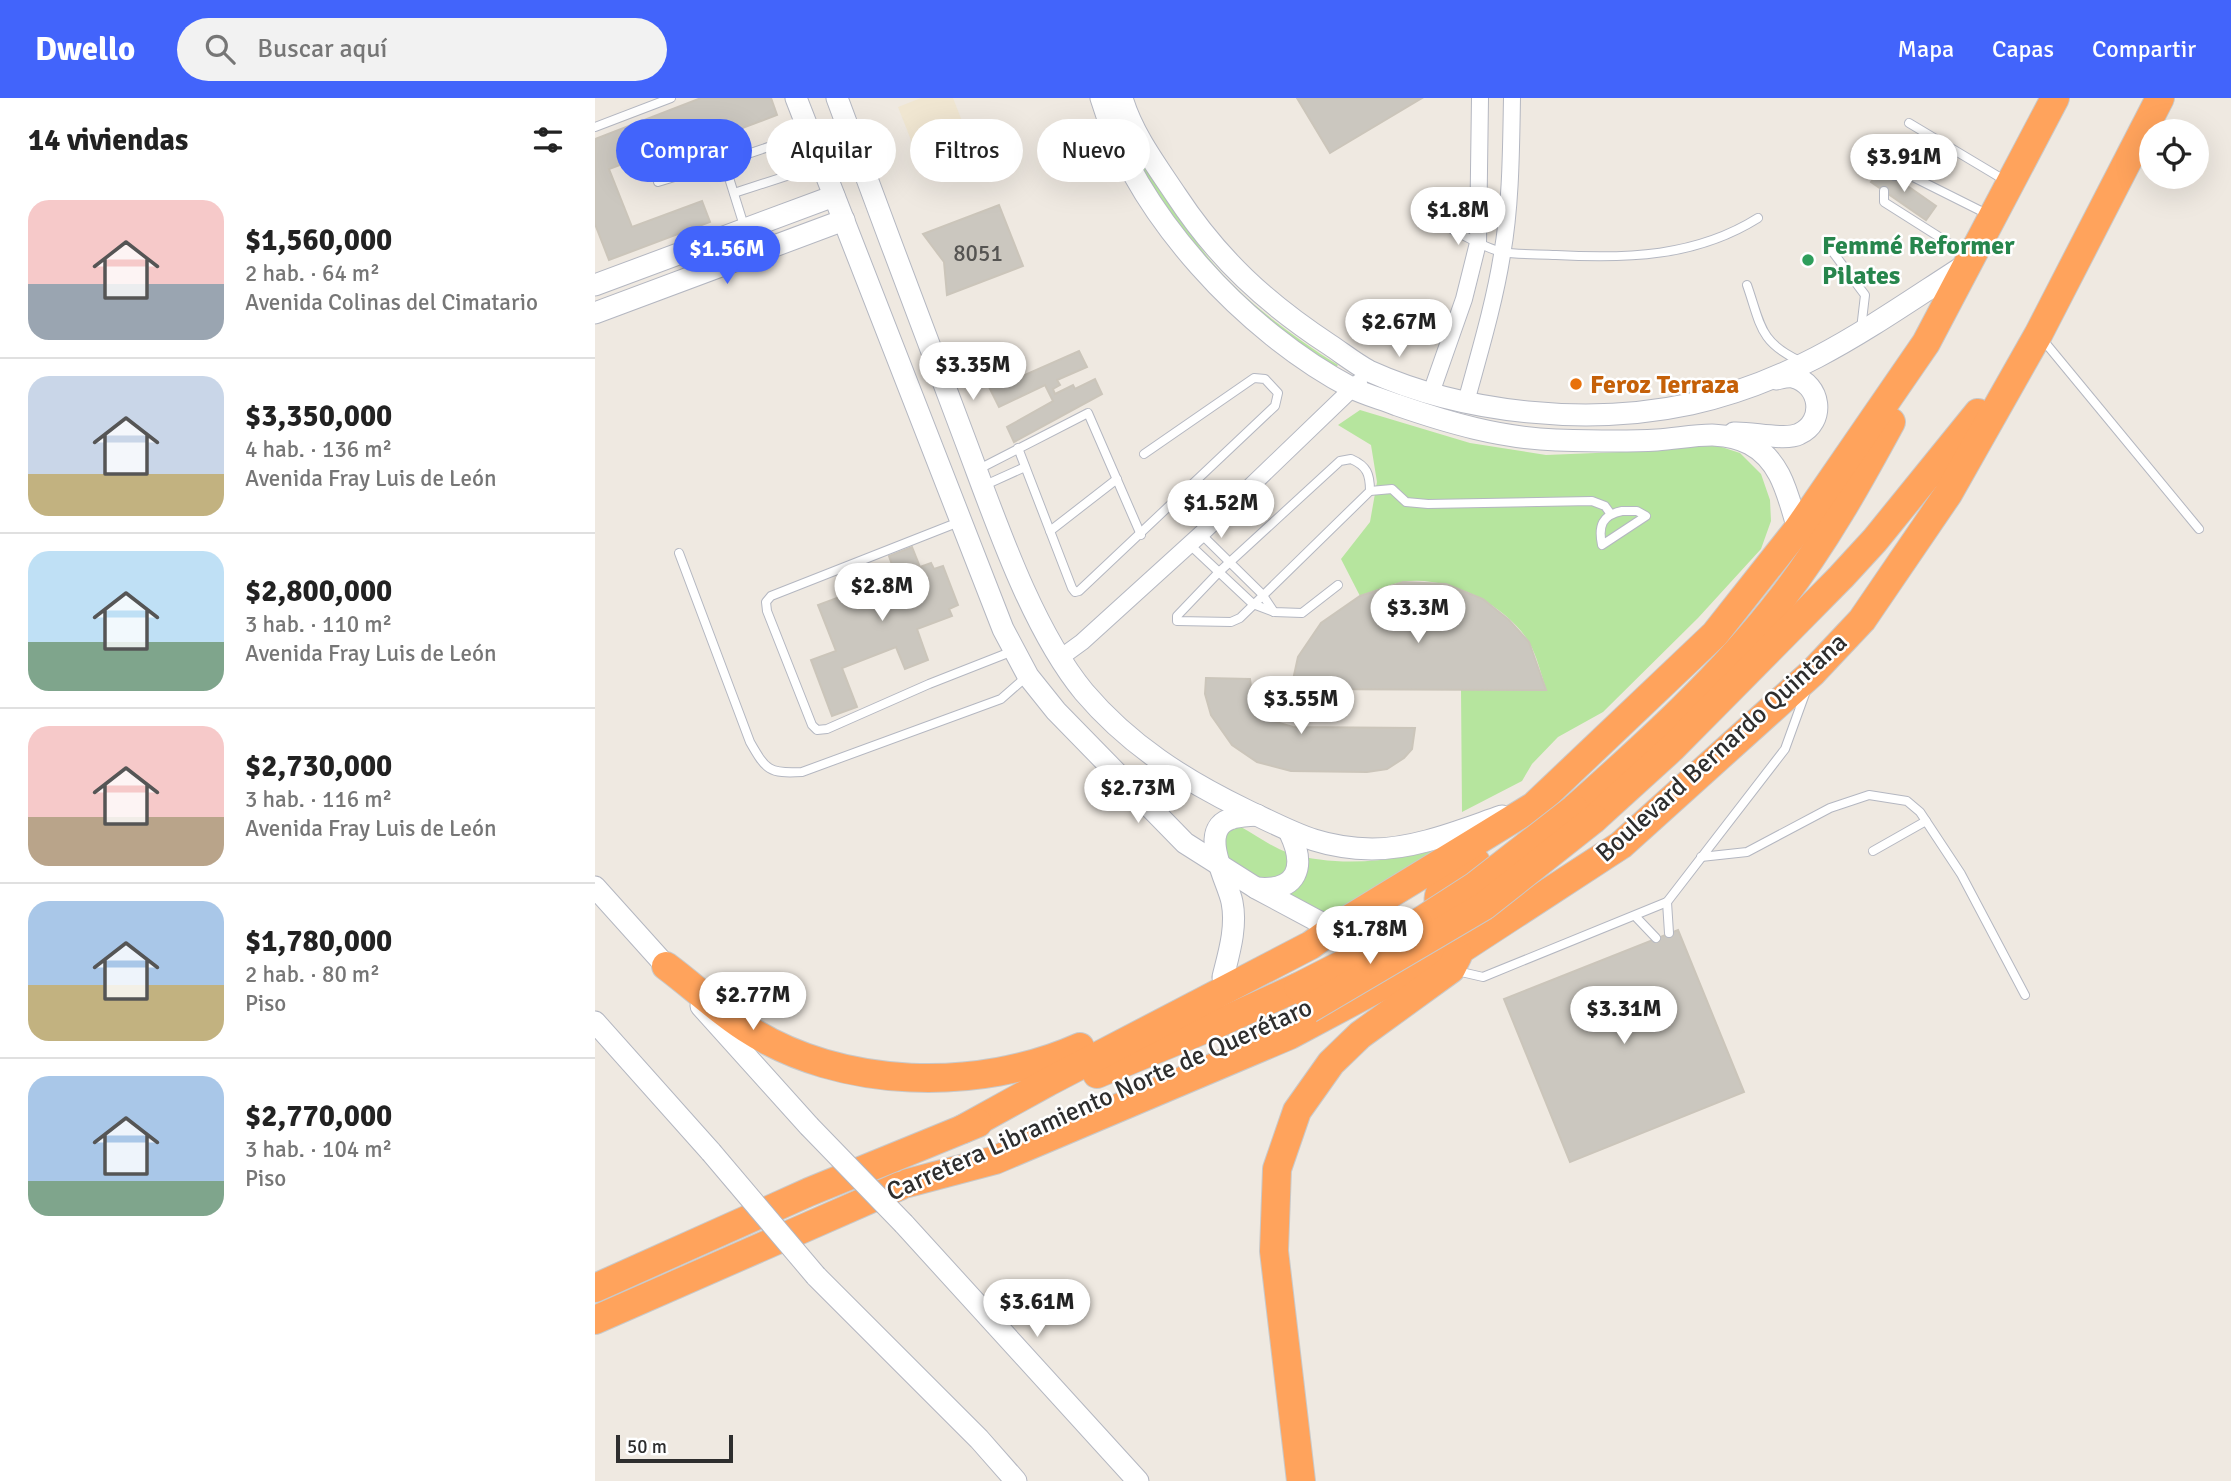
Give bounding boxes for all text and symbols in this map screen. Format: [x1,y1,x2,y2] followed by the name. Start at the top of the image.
[177,18,667,81] search box
[35,29,135,70] text: Dwello
[201,30,239,68] icon: search
[257,33,387,65] text: Buscar aquí
[1898,34,1954,64] text: Mapa
[1992,34,2054,64] text: Capas
[2092,34,2196,64] text: Compartir
[616,119,752,182] chip: Comprar
[766,119,896,182] chip: Alquilar
[910,119,1023,182] chip: Filtros
[1037,119,1150,182] chip: Nuevo
[2139,119,2209,189] map controls
[2139,119,2209,189] button: locate
[529,121,567,159] icon: filters
[28,122,188,159] text: 14 viviendas
[1847,134,1961,194] pin: $3.91M
[1866,142,1942,171] text: $3.91M
[1409,188,1507,247] pin: $1.8M
[1426,195,1490,224] text: $1.8M
[245,222,392,259] text: $1,560,000
[670,226,784,286] pin: $1.56M
[84,228,168,312] icon: home
[1822,230,2015,292] place label: Femmé Reformer Pilates
[689,234,765,263] text: $1.56M
[953,239,1003,268] house number: 8051
[1800,252,1816,268] marker: Femmé Reformer Pilates
[245,259,380,288] text: 2 hab. · 64 m²
[245,288,538,317] text: Avenida Colinas del Cimatario
[1342,300,1456,359] pin: $2.67M
[1361,307,1437,336] text: $2.67M
[916,342,1030,402] pin: $3.35M
[935,350,1011,379] text: $3.35M
[1590,369,1739,401] place label: Feroz Terraza
[1568,376,1584,392] marker: Feroz Terraza
[245,398,392,435] text: $3,350,000
[84,404,168,488] icon: home
[245,435,392,464] text: 4 hab. · 136 m²
[245,464,497,493] text: Avenida Fray Luis de León
[1164,480,1278,540] pin: $1.52M
[1183,488,1259,517] text: $1.52M
[833,564,931,623] pin: $2.8M
[850,571,914,600] text: $2.8M
[245,573,392,610] text: $2,800,000
[84,579,168,663] icon: home
[1369,586,1467,645] pin: $3.3M
[1386,593,1450,622] text: $3.3M
[245,610,392,639] text: 3 hab. · 110 m²
[1589,626,1854,869] street label: Boulevard Bernardo Quintana
[245,639,497,668] text: Avenida Fray Luis de León
[1244,676,1358,736] pin: $3.55M
[1263,684,1339,713] text: $3.55M
[245,748,392,785] text: $2,730,000
[84,754,168,838] icon: home
[1081,766,1195,825] pin: $2.73M
[1100,773,1176,802] text: $2.73M
[245,785,392,814] text: 3 hab. · 116 m²
[245,814,497,843] text: Avenida Fray Luis de León
[1313,906,1427,966] pin: $1.78M
[1332,914,1408,943] text: $1.78M
[245,923,392,960] text: $1,780,000
[84,929,168,1013] icon: home
[245,960,380,989] text: 2 hab. · 80 m²
[696,972,810,1032] pin: $2.77M
[715,980,791,1009] text: $2.77M
[1567,986,1681,1046] pin: $3.31M
[245,989,286,1018] text: Piso
[882,991,1317,1209] street label: Carretera Libramiento Norte de Querétaro
[1586,994,1662,1023] text: $3.31M
[245,1098,392,1135] text: $2,770,000
[84,1104,168,1188] icon: home
[245,1135,392,1164] text: 3 hab. · 104 m²
[245,1164,286,1193] text: Piso
[980,1280,1094,1339] pin: $3.61M
[999,1287,1075,1316] text: $3.61M
[616,1432,733,1464] scale bar
[627,1435,667,1459] text: 50 m

